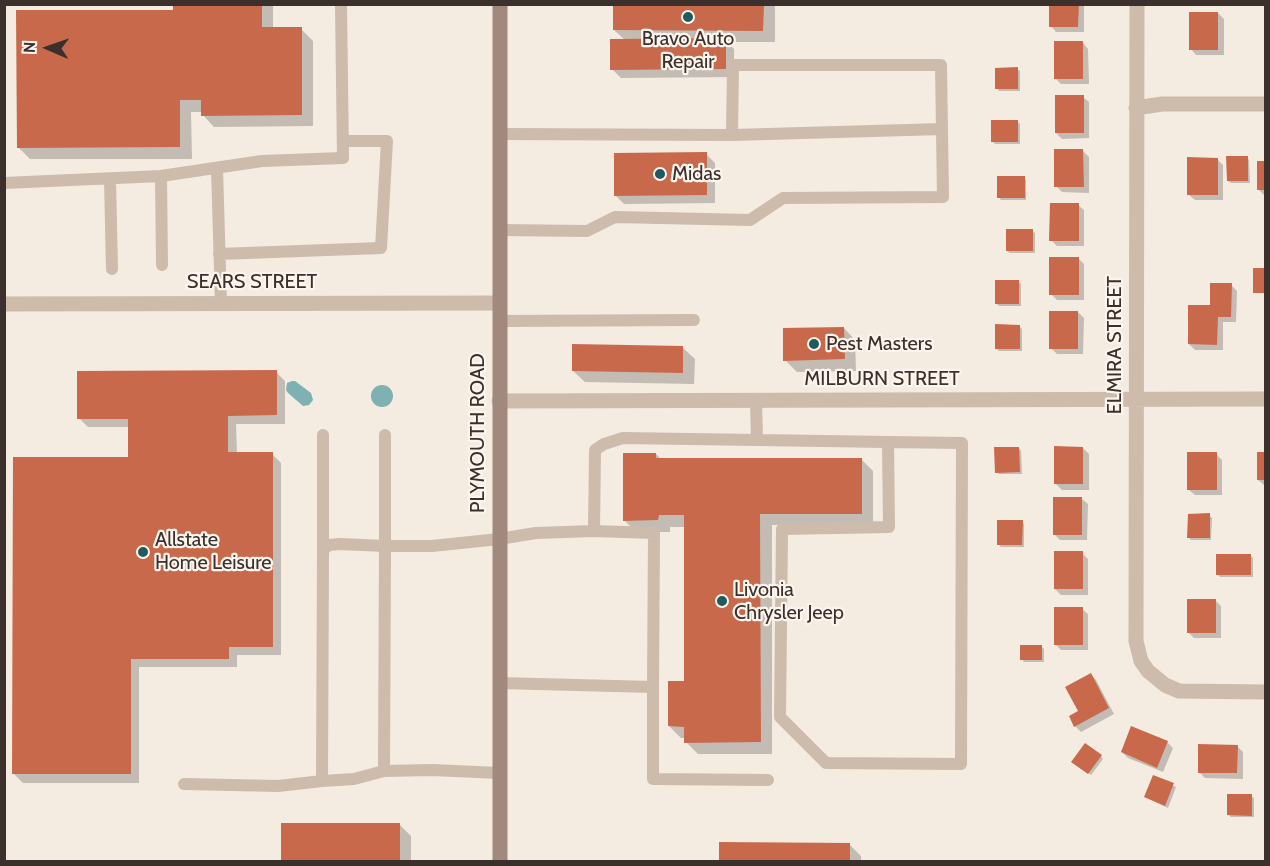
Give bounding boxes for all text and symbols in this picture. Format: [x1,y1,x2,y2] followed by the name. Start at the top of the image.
[681,10,695,24] marker: Bravo Auto Repair
[18,18,78,78] north arrow
[642,27,734,74] place label: Bravo Auto Repair
[20,41,39,53] text: N
[672,162,721,186] place label: Midas
[653,167,667,181] marker: Midas
[187,270,317,294] street label: SEARS STREET
[1103,276,1127,414] street label: ELMIRA STREET
[826,332,932,356] place label: Pest Masters
[807,337,821,351] marker: Pest Masters
[466,353,490,513] street label: PLYMOUTH ROAD
[804,367,960,391] street label: MILBURN STREET
[155,528,271,575] place label: Allstate Home Leisure
[136,545,150,559] marker: Allstate Home Leisure
[734,578,844,625] place label: Livonia Chrysler Jeep
[715,594,729,608] marker: Livonia Chrysler Jeep

